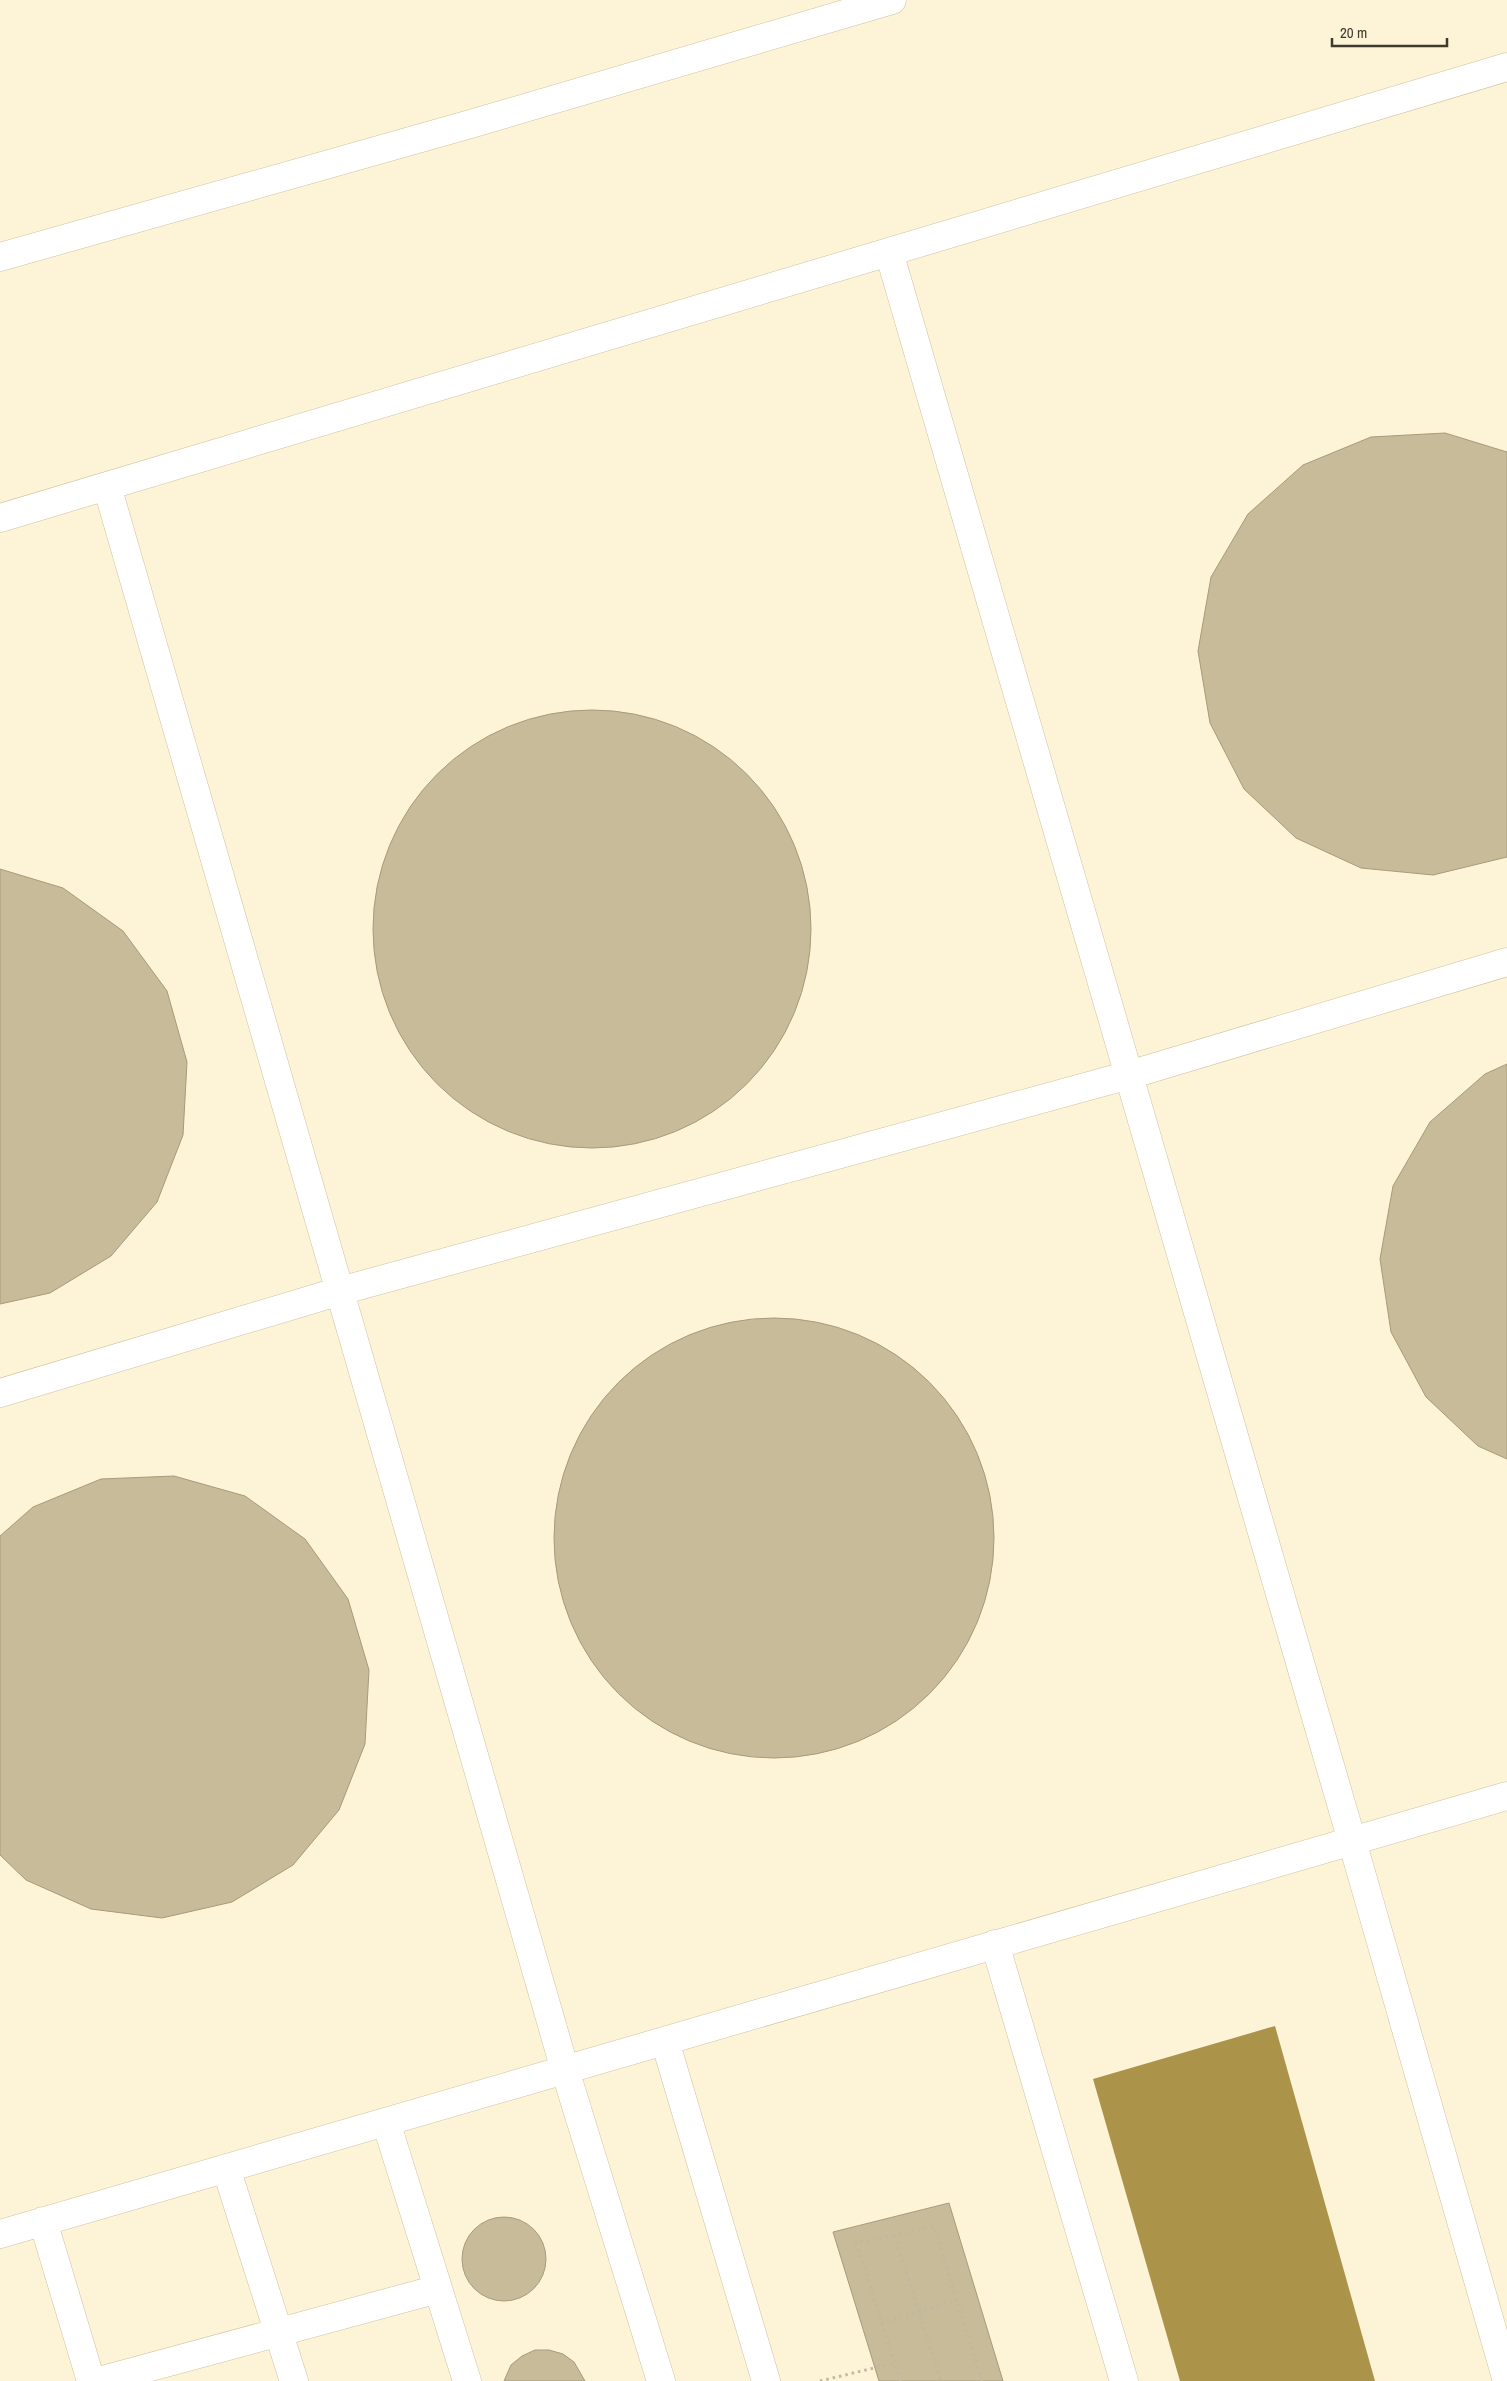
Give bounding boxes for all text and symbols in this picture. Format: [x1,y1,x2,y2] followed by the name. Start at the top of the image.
[1332,15,1447,47] scale bar
[1340,22,1367,43] text: 20 m

